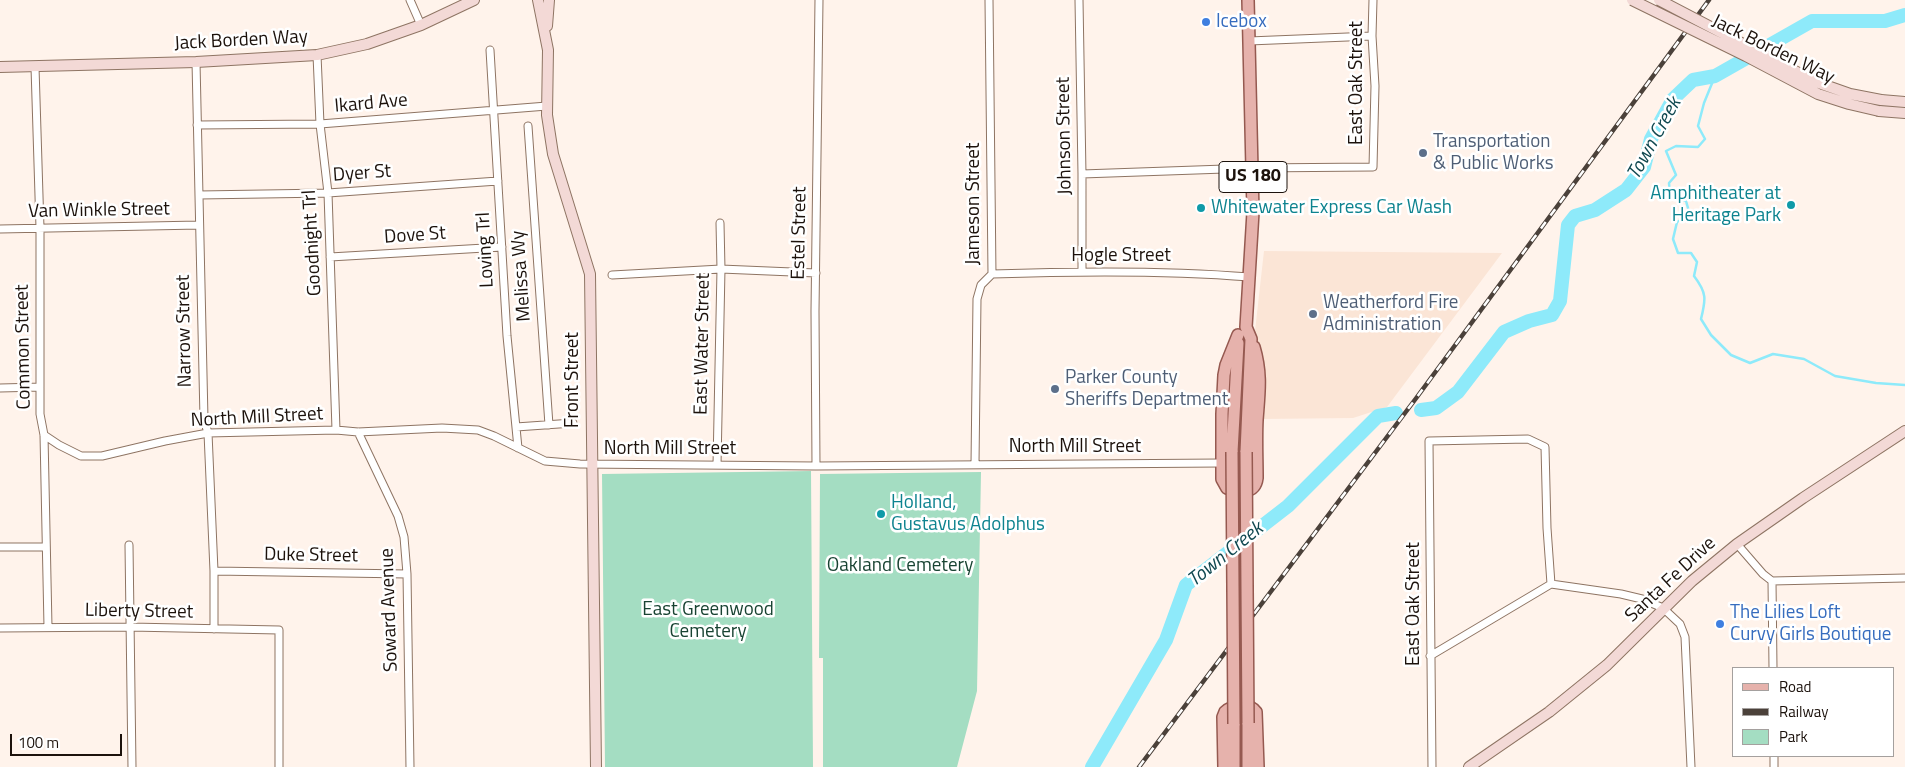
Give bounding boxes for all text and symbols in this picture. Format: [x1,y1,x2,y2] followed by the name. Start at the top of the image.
[1708,10,1838,90] street label: Jack Borden Way
[1216,11,1267,33] place label: Icebox
[1200,16,1212,28] marker: Icebox
[1346,21,1368,145] street label: East Oak Street
[174,26,308,56] street label: Jack Borden Way
[1053,77,1077,195] street label: Johnson Street
[333,89,409,119] street label: Ikard Ave
[1623,94,1687,184] water label: Town Creek
[1433,131,1554,175] place label: Transportation & Public Works
[963,143,985,265] street label: Jameson Street
[1417,147,1429,159] marker: Transportation & Public Works
[332,161,392,187] street label: Dyer St
[1219,162,1287,192] road number: US 180
[1650,183,1781,227] place label: Amphitheater at Heritage Park
[788,186,812,280] street label: Estel Street
[299,189,327,297] street label: Goodnight Trl
[1211,197,1452,219] place label: Whitewater Express Car Wash
[28,198,170,224] street label: Van Winkle Street
[1785,199,1797,211] marker: Amphitheater at Heritage Park
[1195,202,1207,214] marker: Whitewater Express Car Wash
[473,212,499,288] street label: Loving Trl
[383,222,447,250] street label: Dove St
[507,230,537,322] street label: Melissa Wy
[1071,245,1171,267] street label: Hogle Street
[690,273,716,415] street label: East Water Street
[173,274,197,388] street label: Narrow Street
[12,284,36,410] street label: Common Street
[1323,292,1458,336] place label: Weatherford Fire Administration
[1307,308,1319,320] marker: Weatherford Fire Administration
[562,332,584,428] street label: Front Street
[1065,367,1228,411] place label: Parker County Sheriffs Department
[1049,383,1061,395] marker: Parker County Sheriffs Department
[190,403,324,433] street label: North Mill Street
[1009,436,1141,458] street label: North Mill Street
[604,438,736,460] street label: North Mill Street
[891,492,1045,536] place label: Holland, Gustavus Adolphus
[875,508,887,520] marker: Holland, Gustavus Adolphus
[1183,517,1269,593] water label: Town Creek
[1621,532,1721,628] street label: Santa Fe Drive
[1403,542,1425,666] street label: East Oak Street
[264,544,358,568] street label: Duke Street
[376,548,404,672] street label: Soward Avenue
[827,555,973,577] park label: Oakland Cemetery
[642,599,774,643] park label: East Greenwood Cemetery
[85,600,193,624] street label: Liberty Street
[1730,602,1891,646] place label: The Lilies Loft Curvy Girls Boutique
[1714,618,1726,630] marker: The Lilies Loft Curvy Girls Boutique
[1732,667,1895,757] legend
[1779,675,1811,698] text: Road
[1779,700,1829,723] text: Railway
[12,724,125,756] scale bar
[1779,725,1808,748] text: Park
[18,731,59,754] text: 100 m

